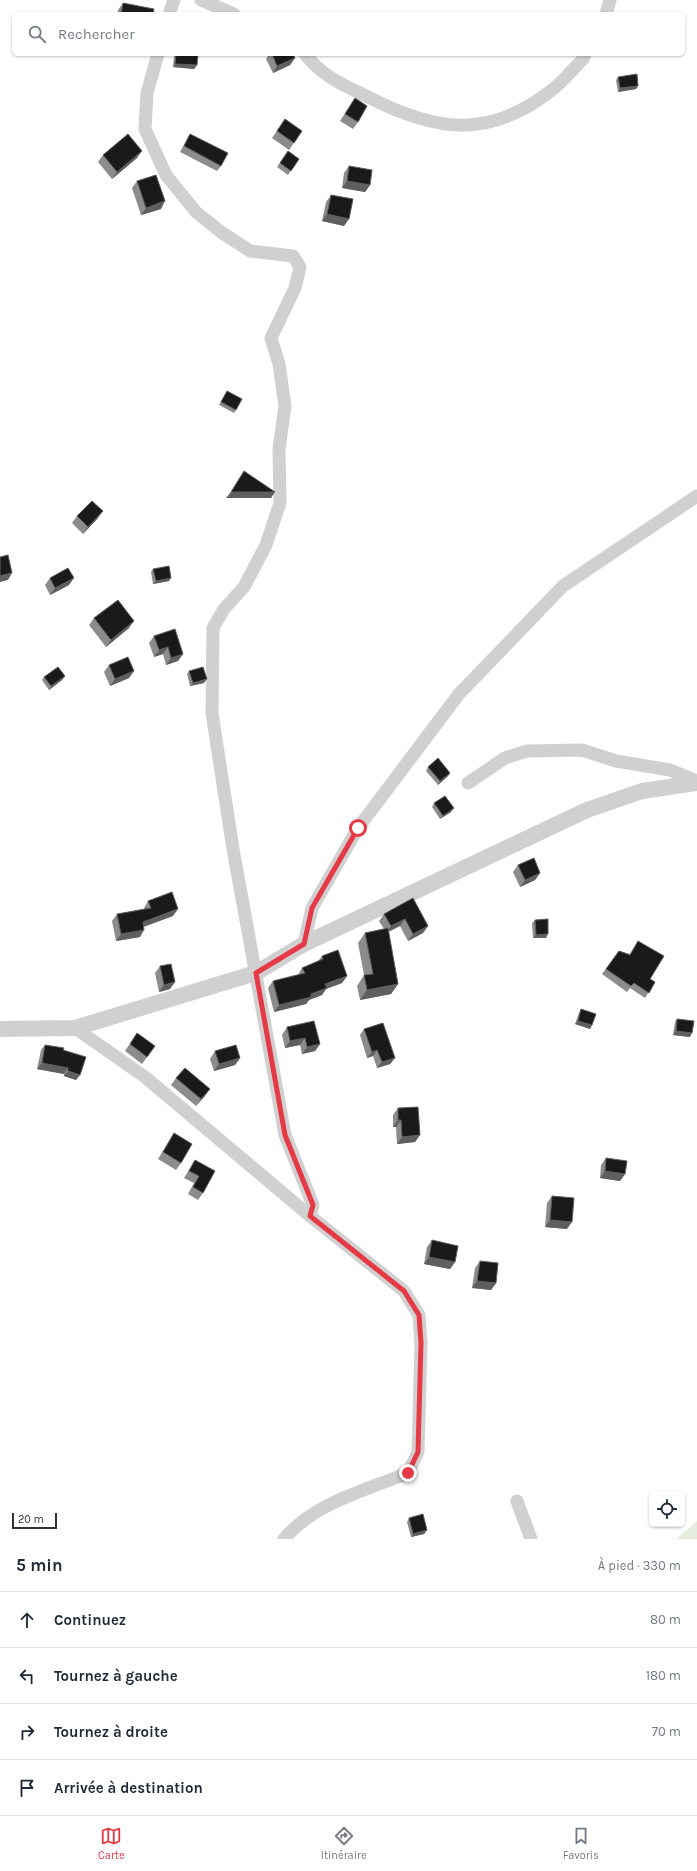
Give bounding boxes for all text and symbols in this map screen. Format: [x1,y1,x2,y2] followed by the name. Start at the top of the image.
[12,12,685,56] search box
[26,23,48,45] icon: search
[58,25,135,43] text: Rechercher
[349,819,367,837] route start
[399,1464,417,1482] route end
[649,1491,685,1527] map controls
[649,1491,685,1527] button: locate
[12,1511,57,1530] scale bar
[18,1513,44,1526] text: 20 m
[16,1555,63,1575] text: 5 min
[598,1558,681,1573] text: À pied · 330 m
[16,1609,38,1631] icon: ahead
[54,1611,126,1629] text: Continuez
[650,1612,681,1627] text: 80 m
[16,1665,38,1687] icon: left
[54,1667,178,1685] text: Tournez à gauche
[646,1668,681,1683] text: 180 m
[16,1721,38,1743] icon: right
[54,1723,168,1741] text: Tournez à droite
[652,1724,681,1739] text: 70 m
[16,1777,38,1799] icon: arrive
[54,1779,203,1797] text: Arrivée à destination
[98,1825,125,1862] tab: Carte
[321,1825,367,1862] tab: Itinéraire
[563,1825,599,1862] tab: Favoris

